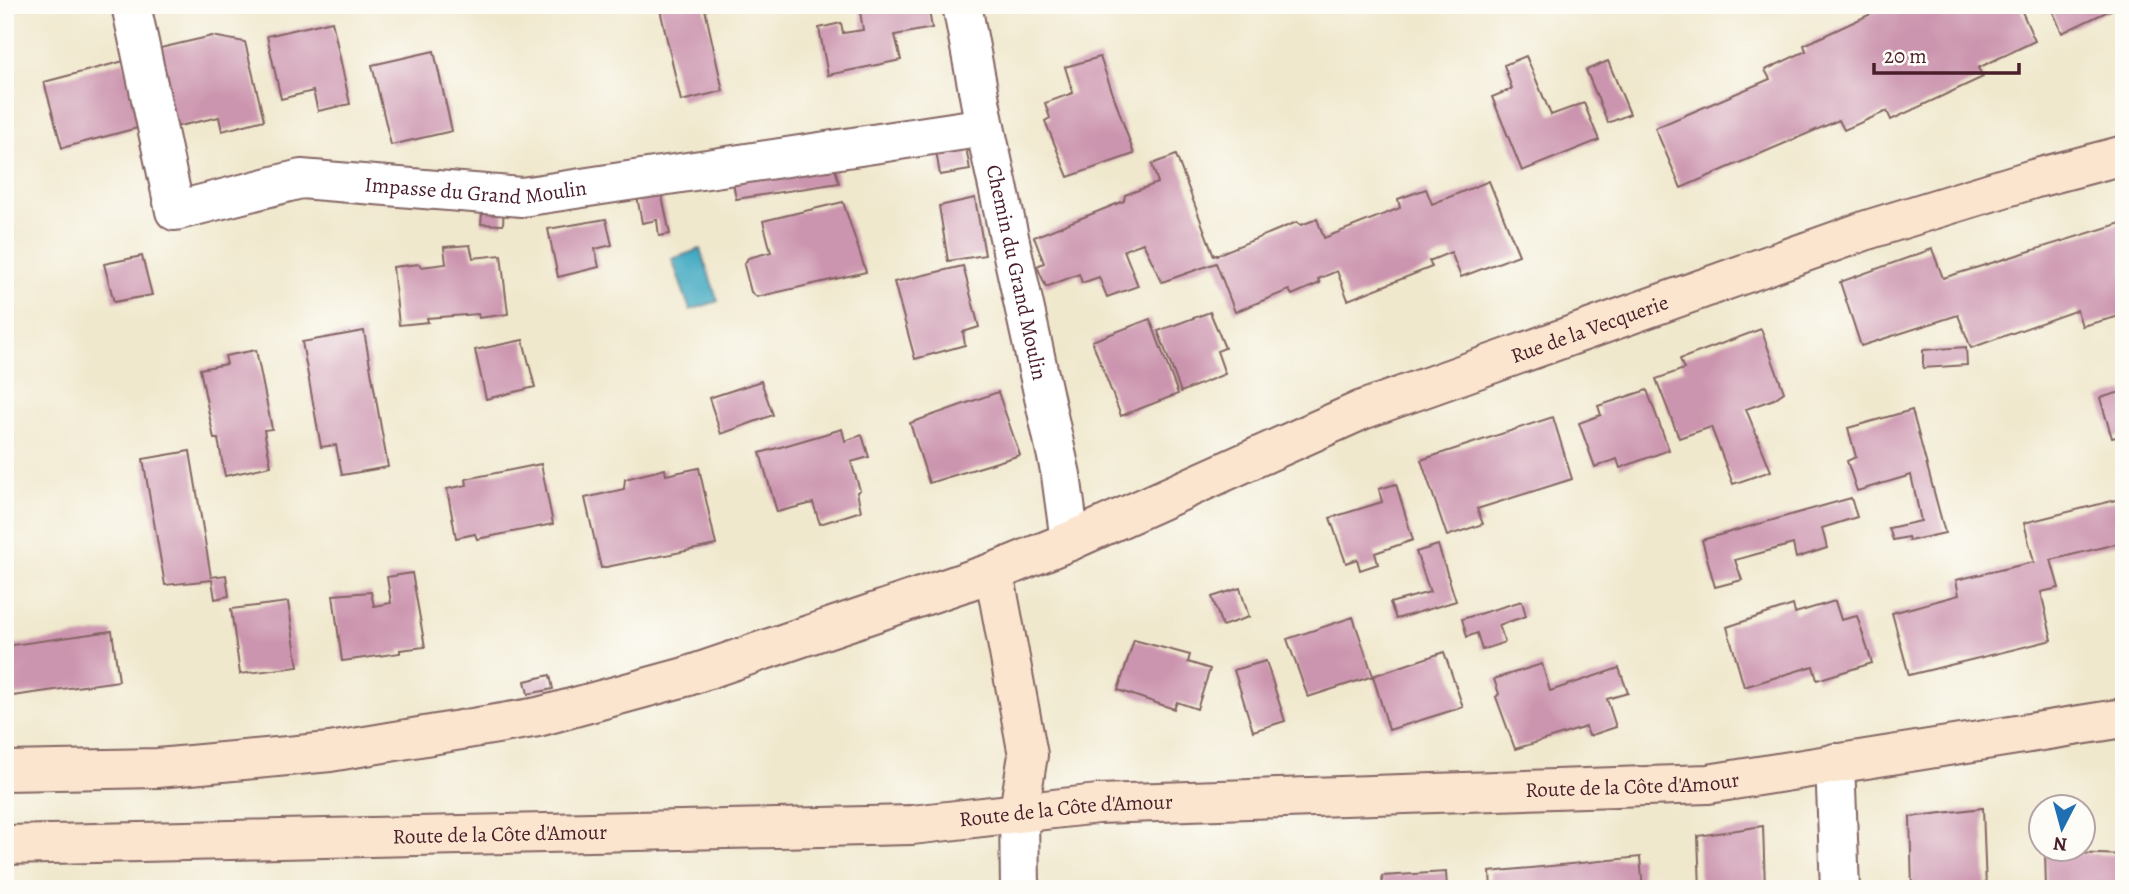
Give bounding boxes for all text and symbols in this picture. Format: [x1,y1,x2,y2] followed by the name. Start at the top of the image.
[1874,32,2019,76] scale bar
[1884,42,1927,70] text: 20 m
[980,162,1054,383] street label: Chemin du Grand Moulin
[363,170,589,211] street label: Impasse du Grand Moulin
[1507,288,1672,370] street label: Rue de la Vecquerie
[1525,765,1741,804] street label: Route de la Côte d'Amour
[958,788,1173,834] street label: Route de la Côte d'Amour
[2028,792,2098,862] north arrow
[392,818,607,850] street label: Route de la Côte d'Amour
[2052,830,2069,858] text: N

